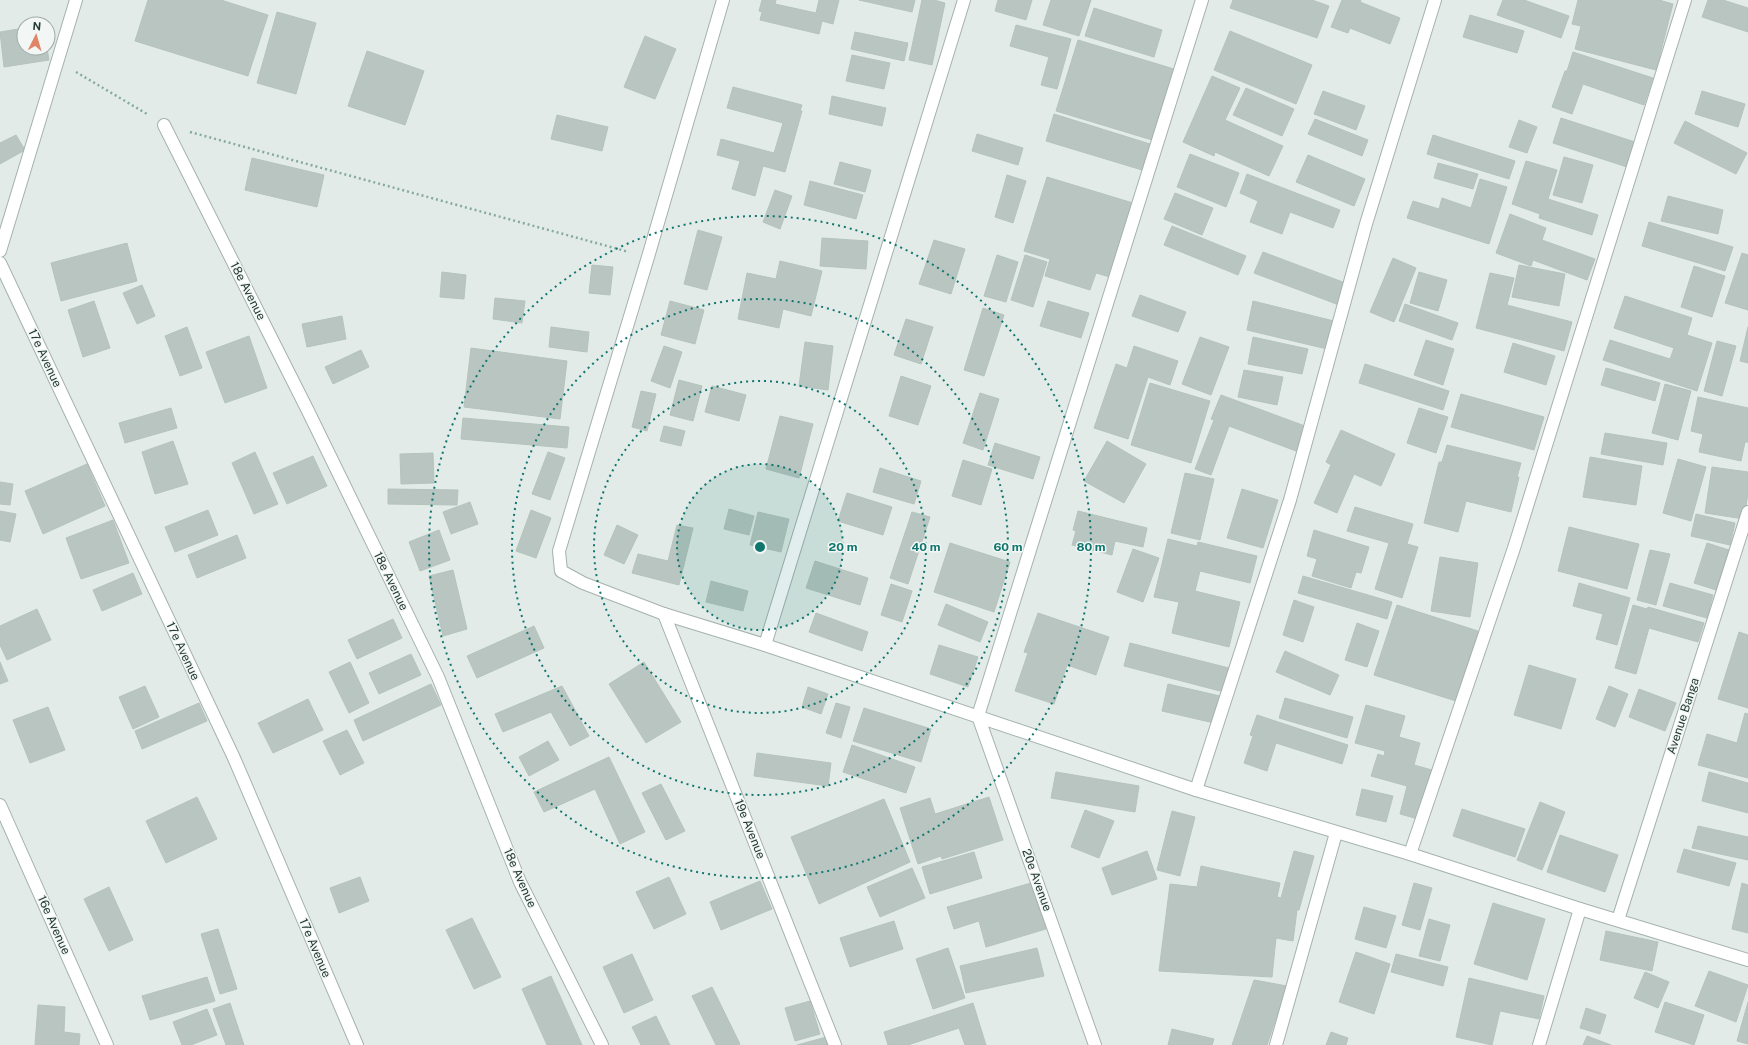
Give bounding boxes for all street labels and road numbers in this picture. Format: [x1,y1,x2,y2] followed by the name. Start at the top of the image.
[227,260,269,323] street label: 18e Avenue
[25,327,65,390] street label: 17e Avenue
[371,549,411,613] street label: 18e Avenue
[163,620,203,683] street label: 17e Avenue
[1664,676,1702,756] street label: Avenue Banga
[732,797,768,861] street label: 19e Avenue
[501,846,539,910] street label: 18e Avenue
[1019,847,1055,913] street label: 20e Avenue
[35,893,73,957] street label: 16e Avenue
[296,916,334,980] street label: 17e Avenue

